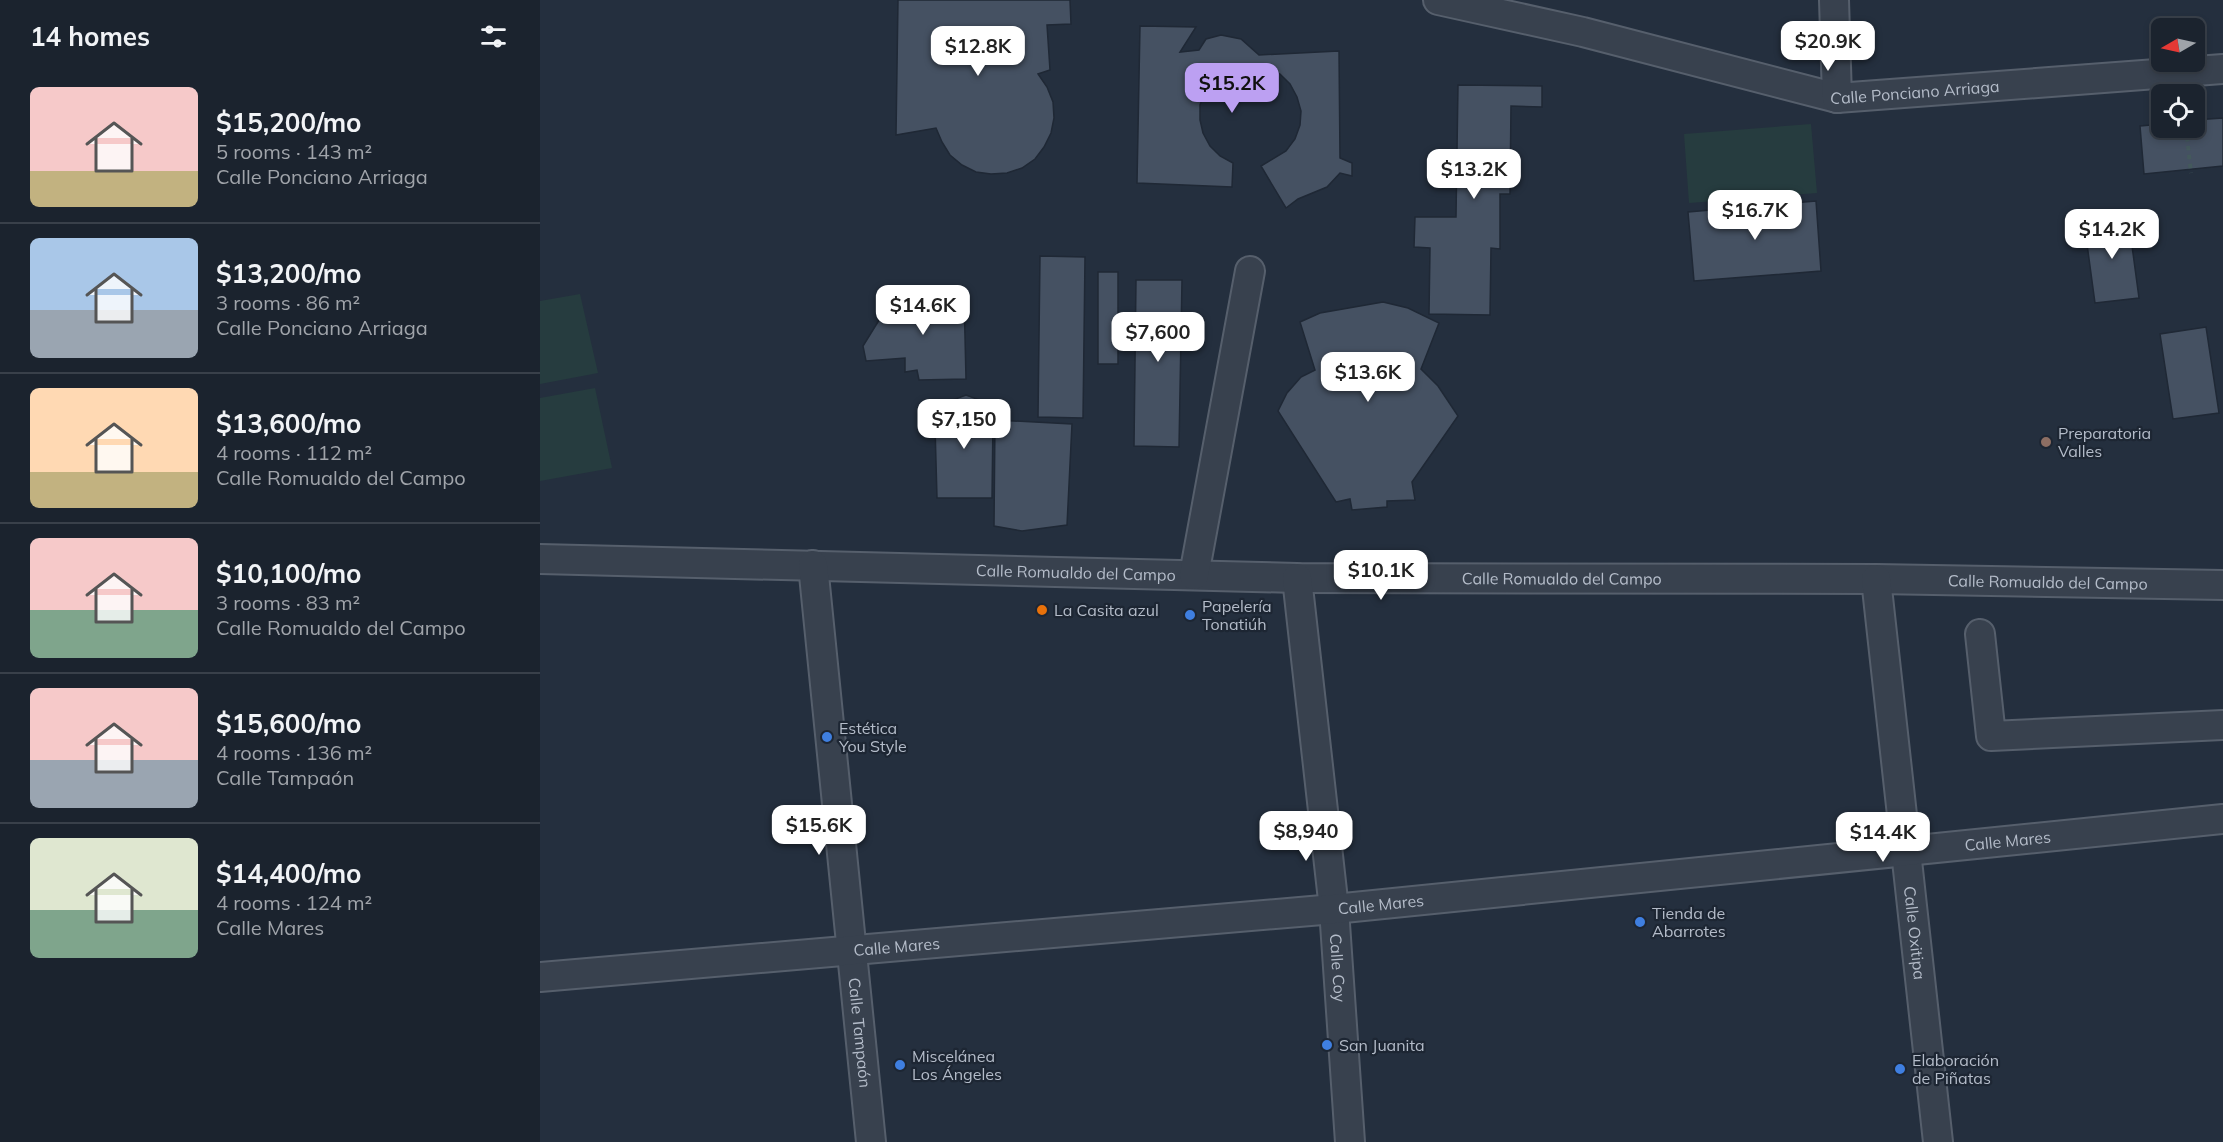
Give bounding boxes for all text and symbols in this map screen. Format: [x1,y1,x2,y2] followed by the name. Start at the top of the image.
[2151,18,2205,72] north arrow
[2151,18,2205,138] map controls
[30,20,150,53] text: 14 homes
[477,20,510,53] icon: filters
[1779,21,1877,72] pin: $20.9K
[929,26,1027,77] pin: $12.8K
[1795,28,1861,53] text: $20.9K
[945,33,1011,58] text: $12.8K
[1183,63,1281,114] pin: $15.2K
[1199,70,1265,95] text: $15.2K
[1828,76,2000,109] street label: Calle Ponciano Arriaga
[2151,84,2205,138] button: locate
[216,106,361,139] text: $15,200/mo
[78,111,150,183] icon: home
[216,139,372,164] text: 5 rooms · 143 m²
[1425,149,1523,200] pin: $13.2K
[1441,156,1507,181] text: $13.2K
[216,164,428,189] text: Calle Ponciano Arriaga
[1706,190,1804,241] pin: $16.7K
[1722,197,1788,222] text: $16.7K
[2063,209,2161,260] pin: $14.2K
[2079,216,2145,241] text: $14.2K
[216,257,361,290] text: $13,200/mo
[78,262,150,334] icon: home
[874,285,972,336] pin: $14.6K
[216,290,360,315] text: 3 rooms · 86 m²
[890,292,956,317] text: $14.6K
[1109,312,1207,363] pin: $7,600
[216,315,428,340] text: Calle Ponciano Arriaga
[1126,319,1190,344] text: $7,600
[1319,352,1417,403] pin: $13.6K
[1335,359,1401,384] text: $13.6K
[915,399,1013,450] pin: $7,150
[932,406,996,431] text: $7,150
[216,407,361,440] text: $13,600/mo
[78,412,150,484] icon: home
[2058,423,2151,461] place label: Preparatoria Valles
[2039,435,2053,449] marker: Preparatoria Valles
[216,440,372,465] text: 4 rooms · 112 m²
[216,465,466,490] text: Calle Romualdo del Campo
[1332,550,1430,601] pin: $10.1K
[216,557,361,590] text: $10,100/mo
[1348,557,1414,582] text: $10.1K
[976,560,1176,585] street label: Calle Romualdo del Campo
[78,562,150,634] icon: home
[1462,568,1662,589] street label: Calle Romualdo del Campo
[1948,570,2148,594] street label: Calle Romualdo del Campo
[216,590,360,615] text: 3 rooms · 83 m²
[1202,596,1272,634] place label: Papelería Tonatiúh
[1054,600,1159,620] place label: La Casita azul
[1035,603,1049,617] marker: La Casita azul
[1183,608,1197,622] marker: Papelería Tonatiúh
[216,615,466,640] text: Calle Romualdo del Campo
[216,707,361,740] text: $15,600/mo
[78,712,150,784] icon: home
[838,718,907,756] place label: Estética You Style
[820,730,834,744] marker: Estética You Style
[216,740,372,765] text: 4 rooms · 136 m²
[216,765,354,790] text: Calle Tampaón
[770,805,868,856] pin: $15.6K
[1257,811,1355,862] pin: $8,940
[786,812,852,837] text: $15.6K
[1834,812,1932,863] pin: $14.4K
[1274,818,1338,843] text: $8,940
[1850,819,1916,844] text: $14.4K
[1964,826,2052,855] street label: Calle Mares
[216,857,361,890] text: $14,400/mo
[78,862,150,934] icon: home
[1900,885,1930,981] street label: Calle Oxitipa
[216,890,372,915] text: 4 rooms · 124 m²
[1337,890,1425,919] street label: Calle Mares
[1652,903,1726,941] place label: Tienda de Abarrotes
[216,915,324,940] text: Calle Mares
[1633,915,1647,929] marker: Tienda de Abarrotes
[853,933,941,960] street label: Calle Mares
[1326,933,1350,1003] street label: Calle Coy
[845,977,875,1089] street label: Calle Tampaón
[1339,1035,1425,1055] place label: San Juanita
[1320,1038,1334,1052] marker: San Juanita
[912,1046,1002,1084] place label: Miscelánea Los Ángeles
[1912,1050,1999,1088] place label: Elaboración de Piñatas
[893,1058,907,1072] marker: Miscelánea Los Ángeles
[1893,1062,1907,1076] marker: Elaboración de Piñatas

